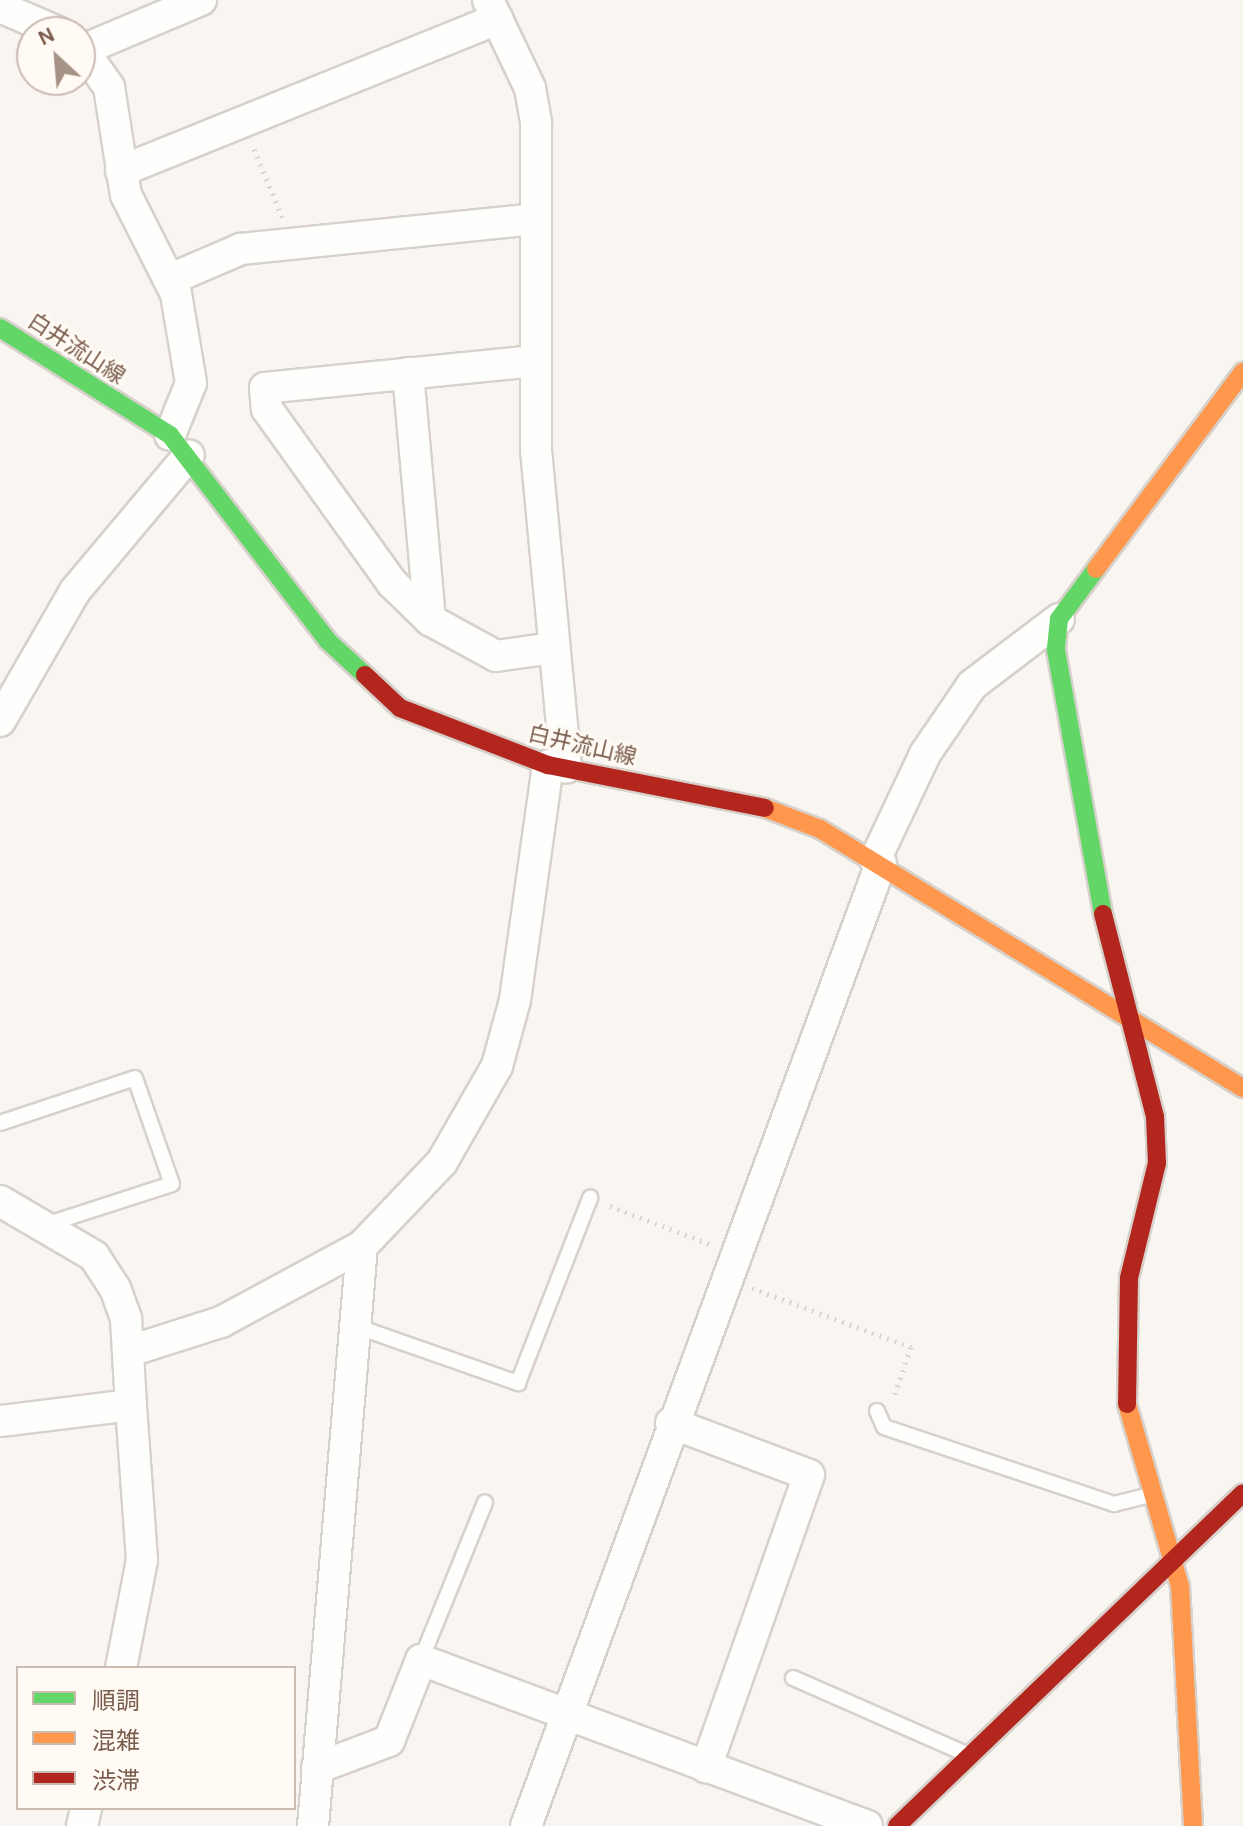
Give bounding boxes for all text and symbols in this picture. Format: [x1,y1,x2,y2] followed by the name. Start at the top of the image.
[16,16,96,96] north arrow
[34,21,59,51] text: N
[23,308,129,390] street label: 白井流山線
[525,721,639,771] street label: 白井流山線
[16,1666,296,1810] legend
[92,1687,140,1715] text: 順調
[92,1727,140,1755] text: 混雑
[92,1767,140,1795] text: 渋滞

